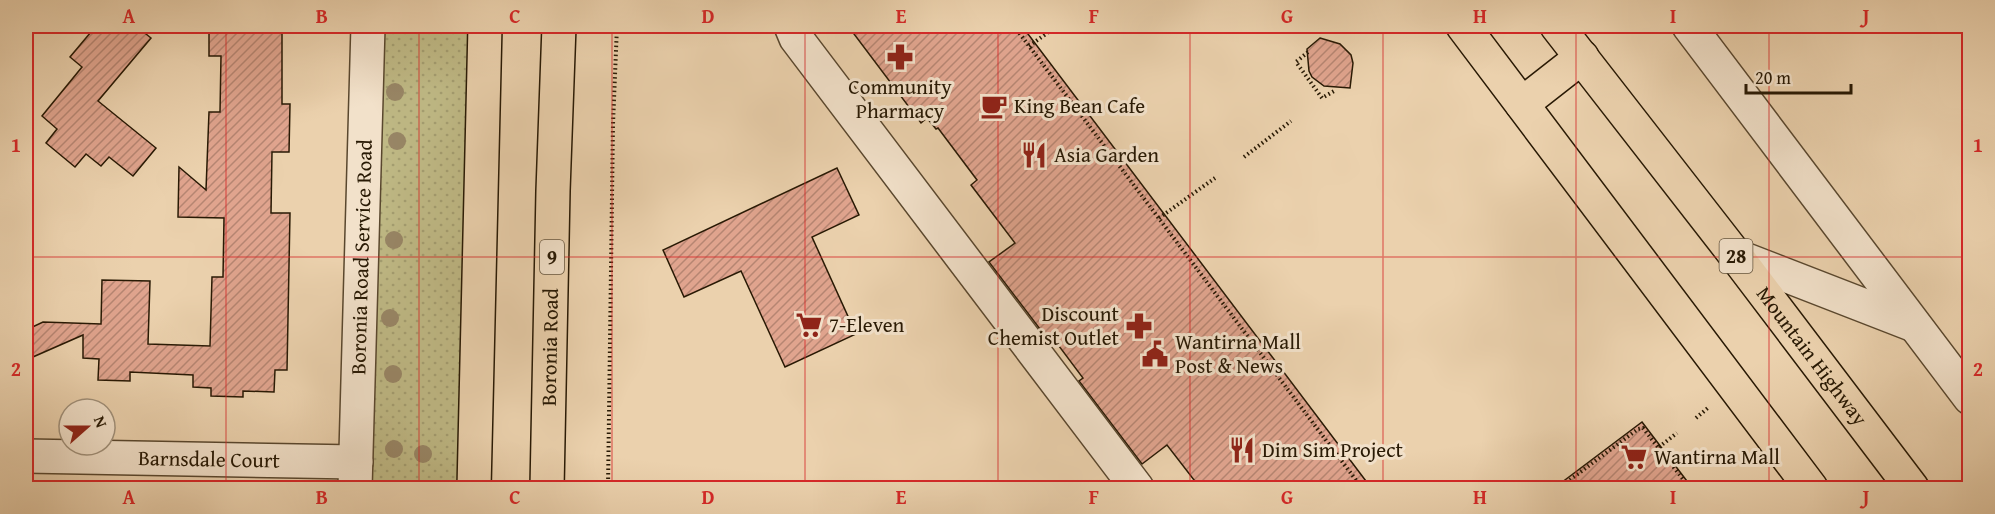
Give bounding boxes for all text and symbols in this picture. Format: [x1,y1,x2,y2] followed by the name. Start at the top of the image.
[123,1,136,30] text: A
[316,1,328,30] text: B
[509,1,521,30] text: C
[701,1,715,30] text: D
[896,1,907,30] text: E
[1089,1,1099,30] text: F
[1281,1,1293,30] text: G
[1473,1,1487,30] text: H
[1670,1,1676,30] text: I
[1860,1,1870,30] text: J
[885,42,915,72] pharmacy icon: Community Pharmacy
[1746,57,1851,95] scale bar
[1755,64,1791,91] text: 20 m
[848,71,952,126] place label: Community Pharmacy
[1014,90,1145,121] place label: King Bean Cafe
[979,91,1009,121] cafe icon: King Bean Cafe
[11,130,21,159] text: 1
[1973,130,1983,159] text: 1
[342,138,380,375] street label: Boronia Road Service Road
[1054,139,1159,170] place label: Asia Garden
[1019,140,1049,170] restaurant icon: Asia Garden
[1720,239,1752,273] road number: 28
[540,240,564,274] road number: 9
[1749,279,1876,432] street label: Mountain Highway
[533,287,566,406] street label: Boronia Road
[988,298,1120,353] place label: Discount Chemist Outlet
[829,309,905,340] place label: 7-Eleven
[794,310,824,340] supermarket icon: 7-Eleven
[1124,311,1154,341] pharmacy icon: Discount Chemist Outlet
[1175,326,1301,381] place label: Wantirna Mall Post & News
[1140,339,1170,369] public building icon: Wantirna Mall Post & News
[11,354,21,383] text: 2
[1973,354,1983,383] text: 2
[57,397,117,457] north arrow
[88,412,114,431] text: N
[1262,434,1404,465] place label: Dim Sim Project
[1227,435,1257,465] restaurant icon: Dim Sim Project
[1654,441,1780,472] place label: Wantirna Mall
[138,442,281,476] street label: Barnsdale Court
[1619,442,1649,472] supermarket icon: Wantirna Mall
[123,482,136,511] text: A
[316,482,328,511] text: B
[509,482,521,511] text: C
[701,482,715,511] text: D
[896,482,907,511] text: E
[1089,482,1099,511] text: F
[1281,482,1293,511] text: G
[1473,482,1487,511] text: H
[1670,482,1676,511] text: I
[1860,482,1870,511] text: J

